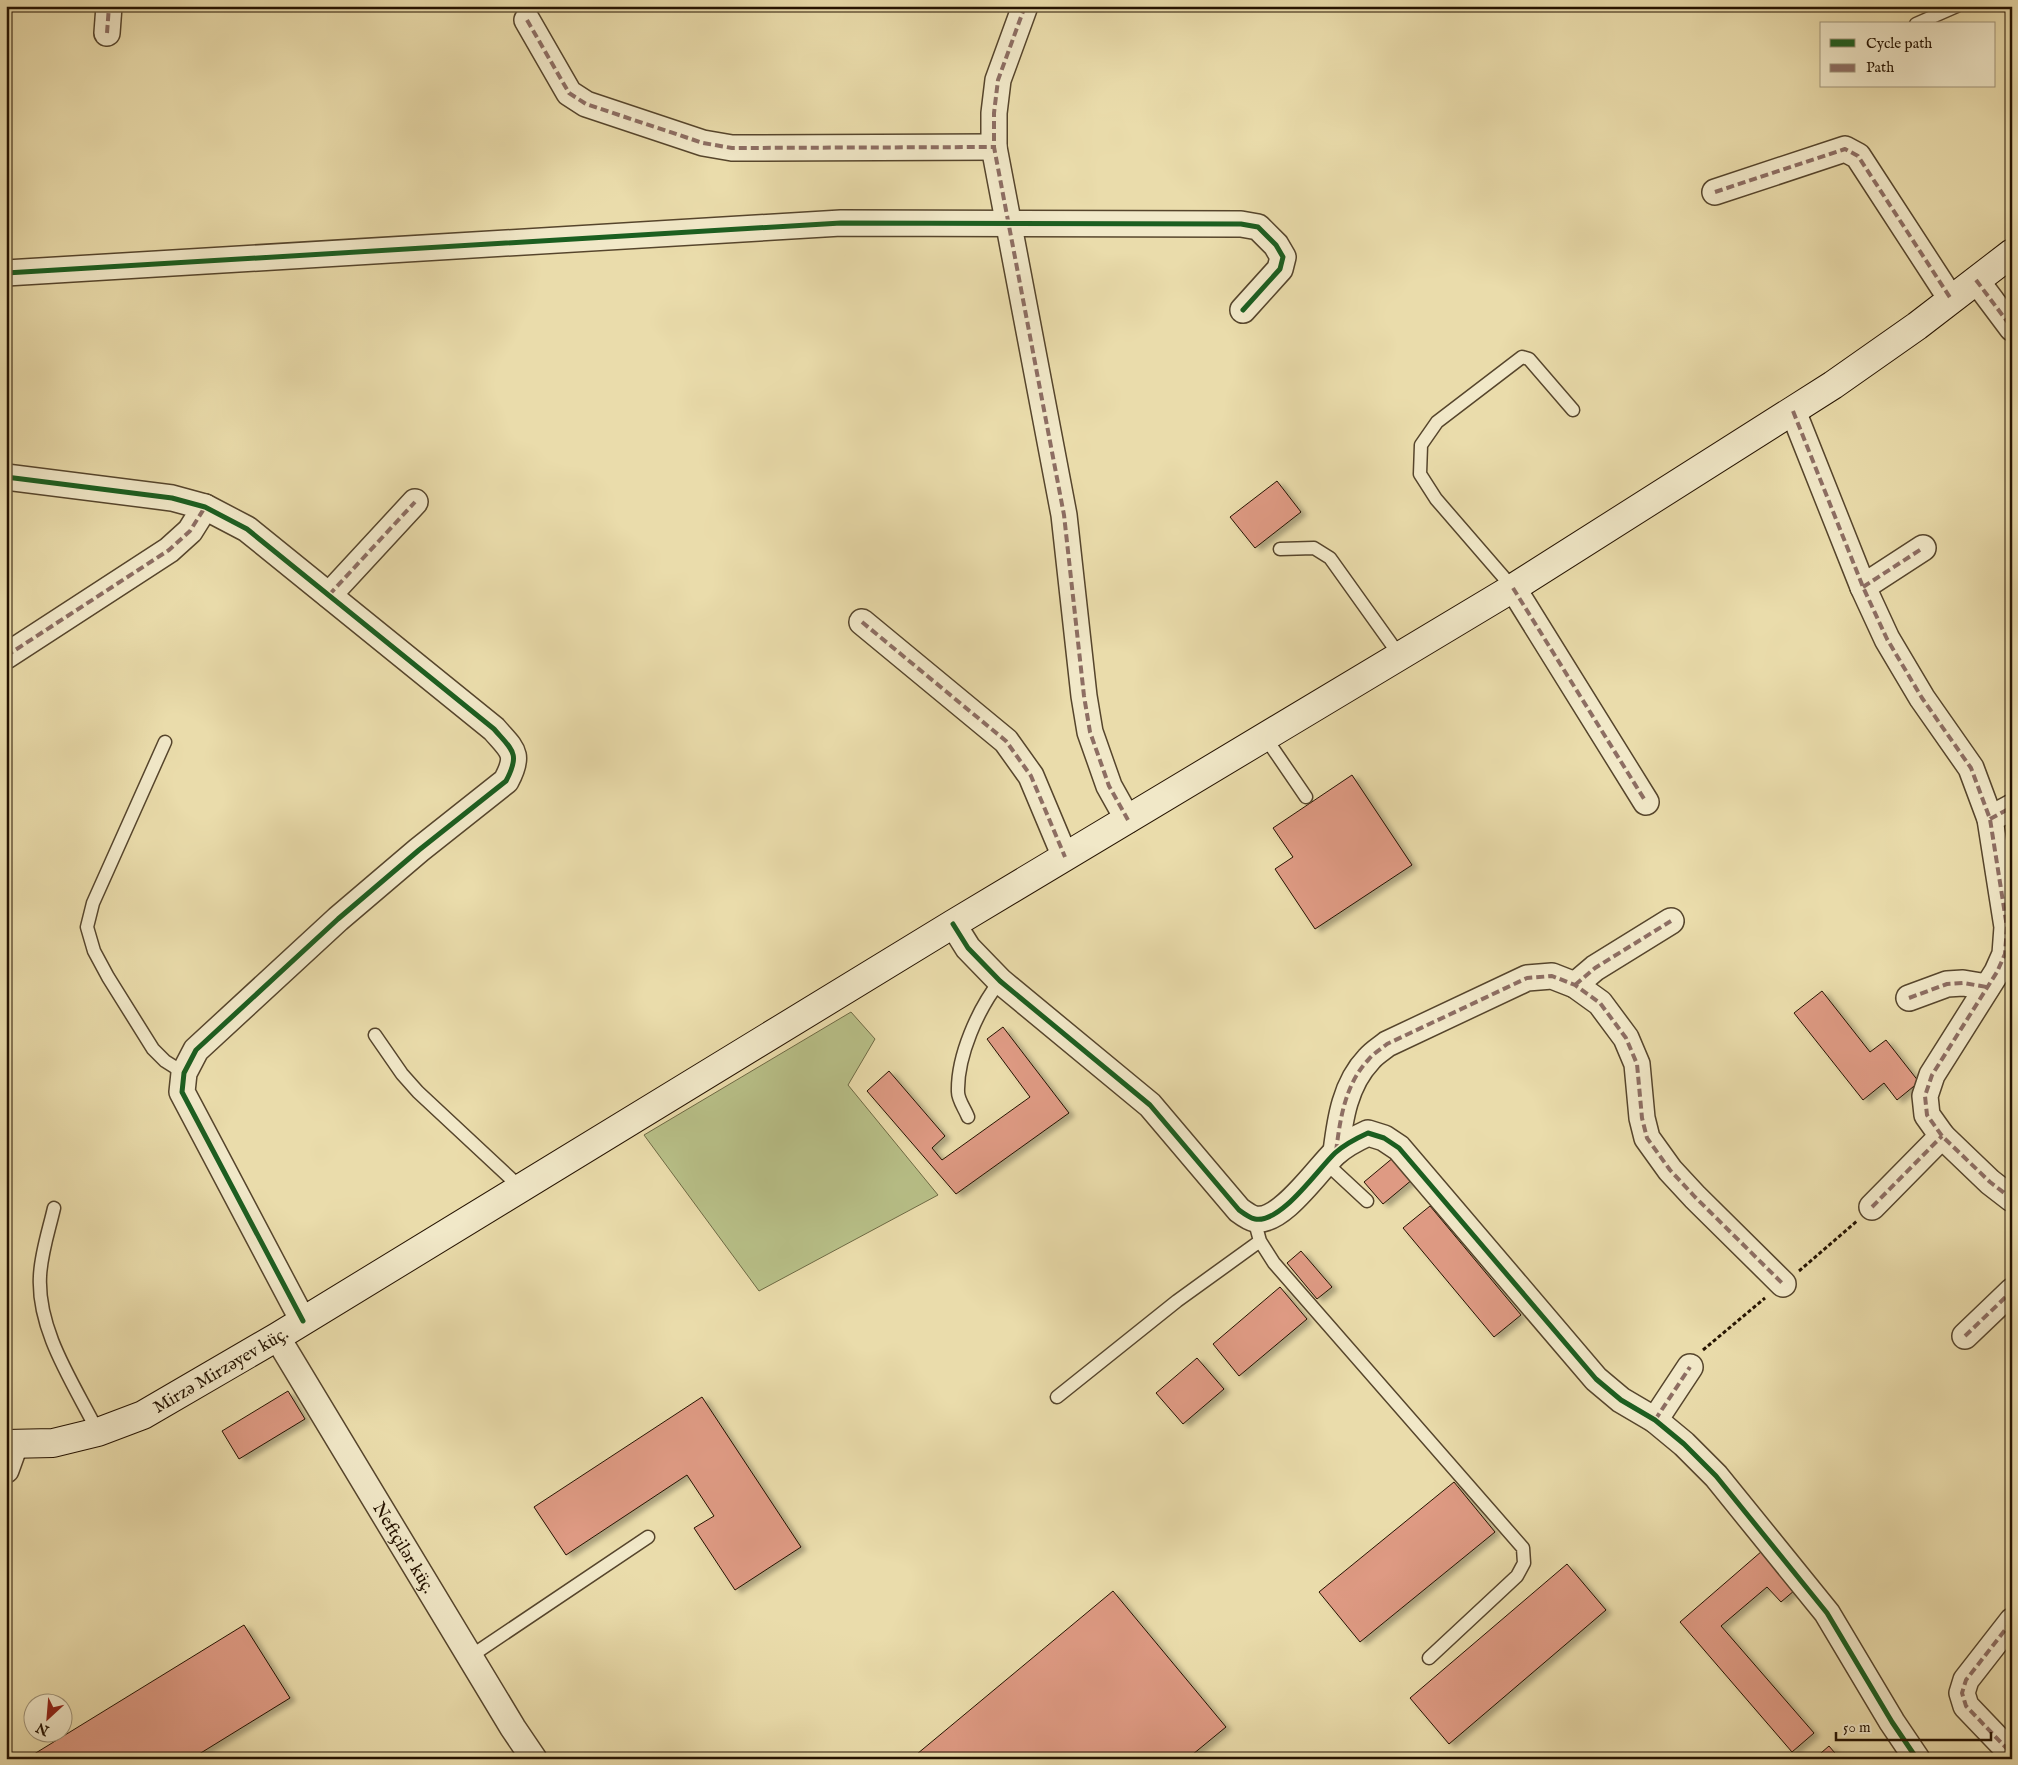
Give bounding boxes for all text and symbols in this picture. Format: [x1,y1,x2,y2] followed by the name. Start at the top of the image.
[1820,22,1996,88] legend
[1866,34,1932,53] text: Cycle path
[1866,58,1894,77] text: Path
[149,1323,293,1420] street label: Mirzə Mirzəyev küç.
[366,1498,439,1598] street label: Neftçilər küç.
[22,1692,72,1742] north arrow
[1836,1710,1990,1742] scale bar
[33,1718,53,1740] text: N
[1843,1718,1871,1737] text: 50 m

